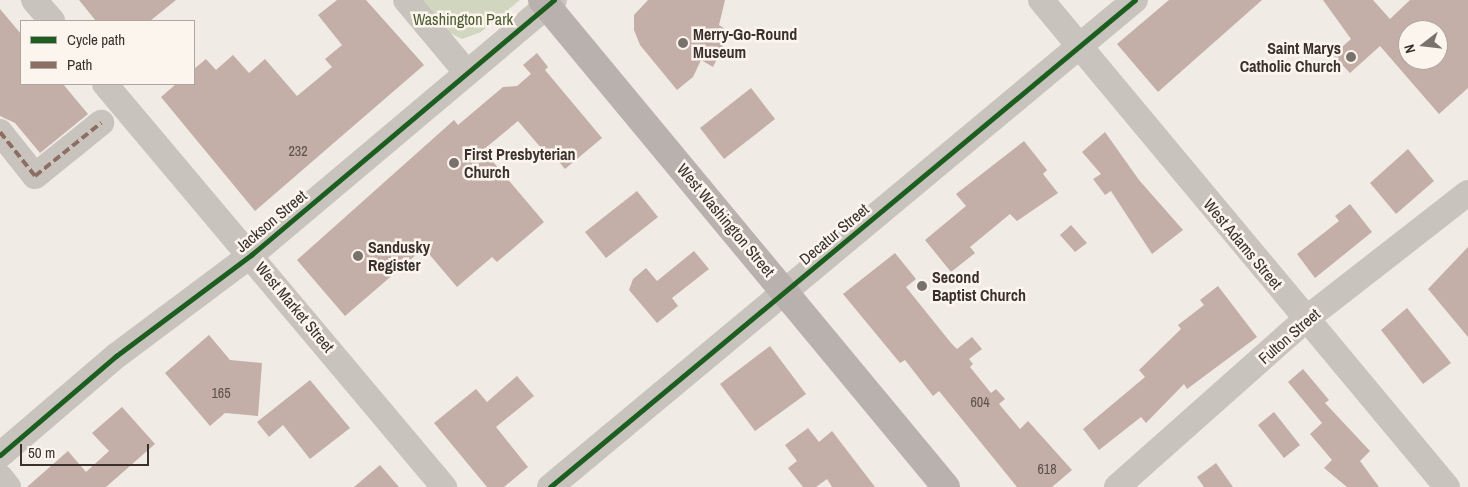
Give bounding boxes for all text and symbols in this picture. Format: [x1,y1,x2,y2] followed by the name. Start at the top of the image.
[413,9,513,29] park label: Washington Park
[20,20,195,85] legend
[1398,20,1448,70] north arrow
[693,24,797,62] place label: Merry-Go-Round Museum
[67,29,125,50] text: Cycle path
[677,37,689,49] marker: Merry-Go-Round Museum
[1240,38,1341,76] place label: Saint Marys Catholic Church
[1400,42,1419,55] text: N
[1345,51,1357,63] marker: Saint Marys Catholic Church
[67,54,92,75] text: Path
[288,143,308,159] house number: 232
[464,144,576,182] place label: First Presbyterian Church
[448,157,460,169] marker: First Presbyterian Church
[673,160,779,280] street label: West Washington Street
[232,186,310,256] street label: Jackson Street
[1199,195,1287,293] street label: West Adams Street
[795,199,873,269] street label: Decatur Street
[368,237,430,275] place label: Sandusky Register
[352,250,364,262] marker: Sandusky Register
[252,258,338,356] street label: West Market Street
[932,267,1026,305] place label: Second Baptist Church
[916,280,928,292] marker: Second Baptist Church
[1254,304,1324,368] street label: Fulton Street
[211,385,231,401] house number: 165
[970,394,990,410] house number: 604
[22,434,151,466] scale bar
[28,442,55,463] text: 50 m
[1037,461,1057,477] house number: 618

